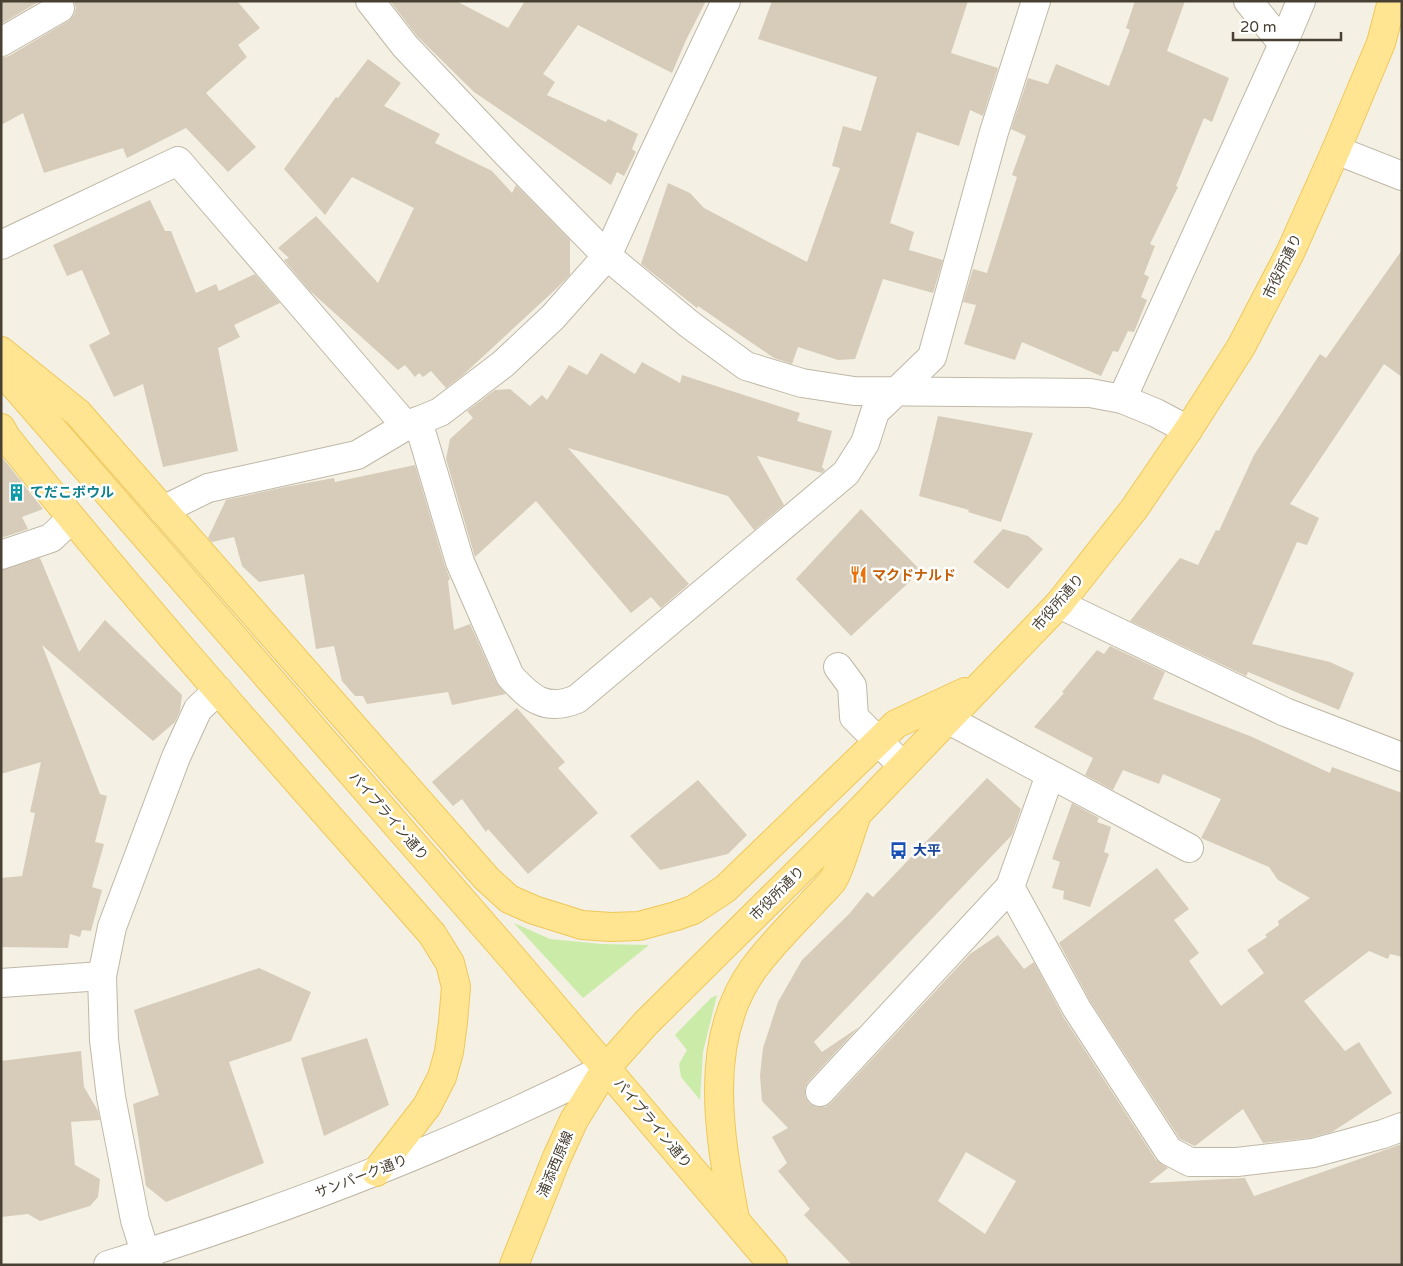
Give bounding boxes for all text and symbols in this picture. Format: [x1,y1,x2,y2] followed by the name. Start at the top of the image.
[1233,10,1340,42] scale bar
[1240,18,1277,36] text: 20 m
[1259,231,1305,301] street label: 市役所通り
[6,482,26,502] building icon: てだこボウル
[30,484,114,501] place label: てだこボウル
[848,565,868,585] restaurant icon: マクドナルド
[872,567,956,584] place label: マクドナルド
[1029,570,1088,634] street label: 市役所通り
[345,768,432,864] street label: パイプライン通り
[889,840,909,860] bus stop icon: 大平
[913,842,941,859] place label: 大平
[747,863,808,924] street label: 市役所通り
[610,1075,695,1172] street label: パイプライン通り
[534,1129,577,1200] street label: 浦添西原線
[312,1151,410,1202] street label: サンパーク通り

